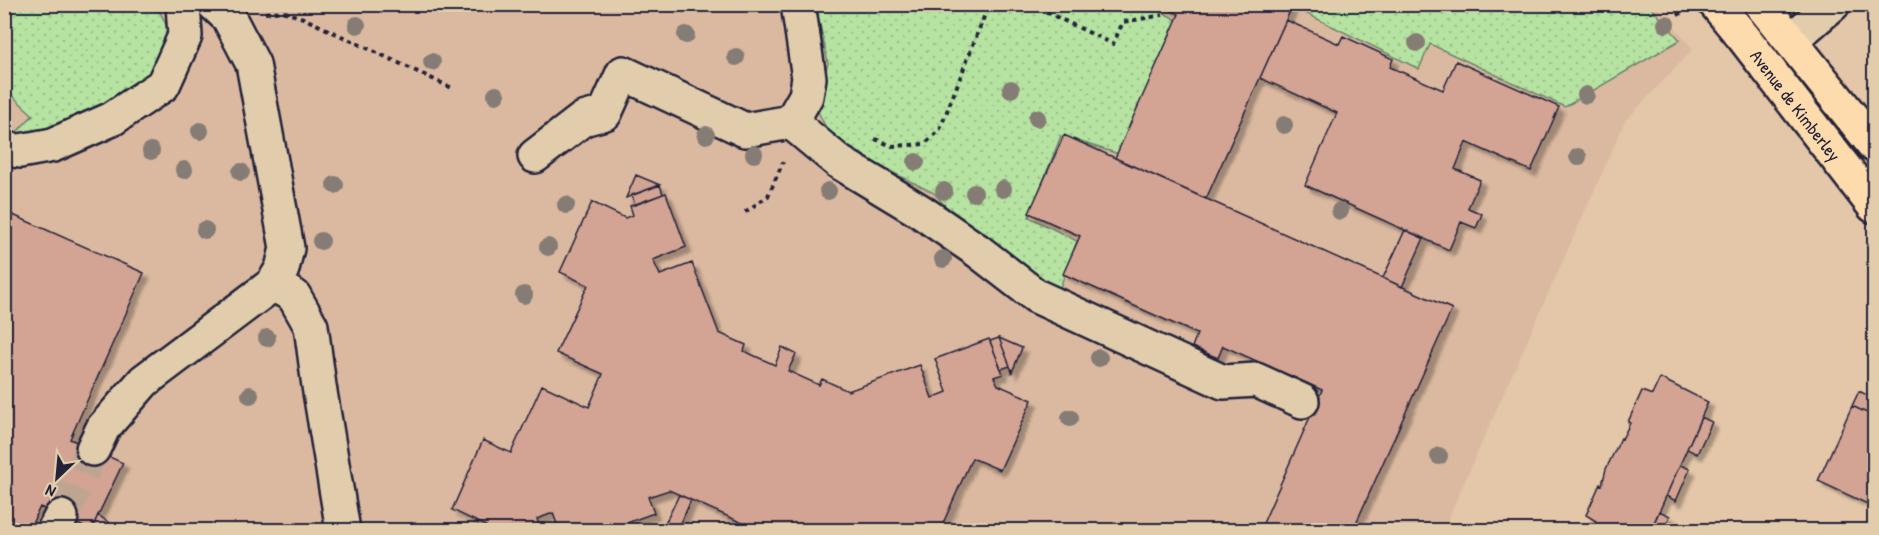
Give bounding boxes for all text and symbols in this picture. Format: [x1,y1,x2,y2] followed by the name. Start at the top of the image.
[1745,44,1847,167] street label: Avenue de Kimberley
[27,448,87,508] north arrow
[41,480,59,503] text: N

